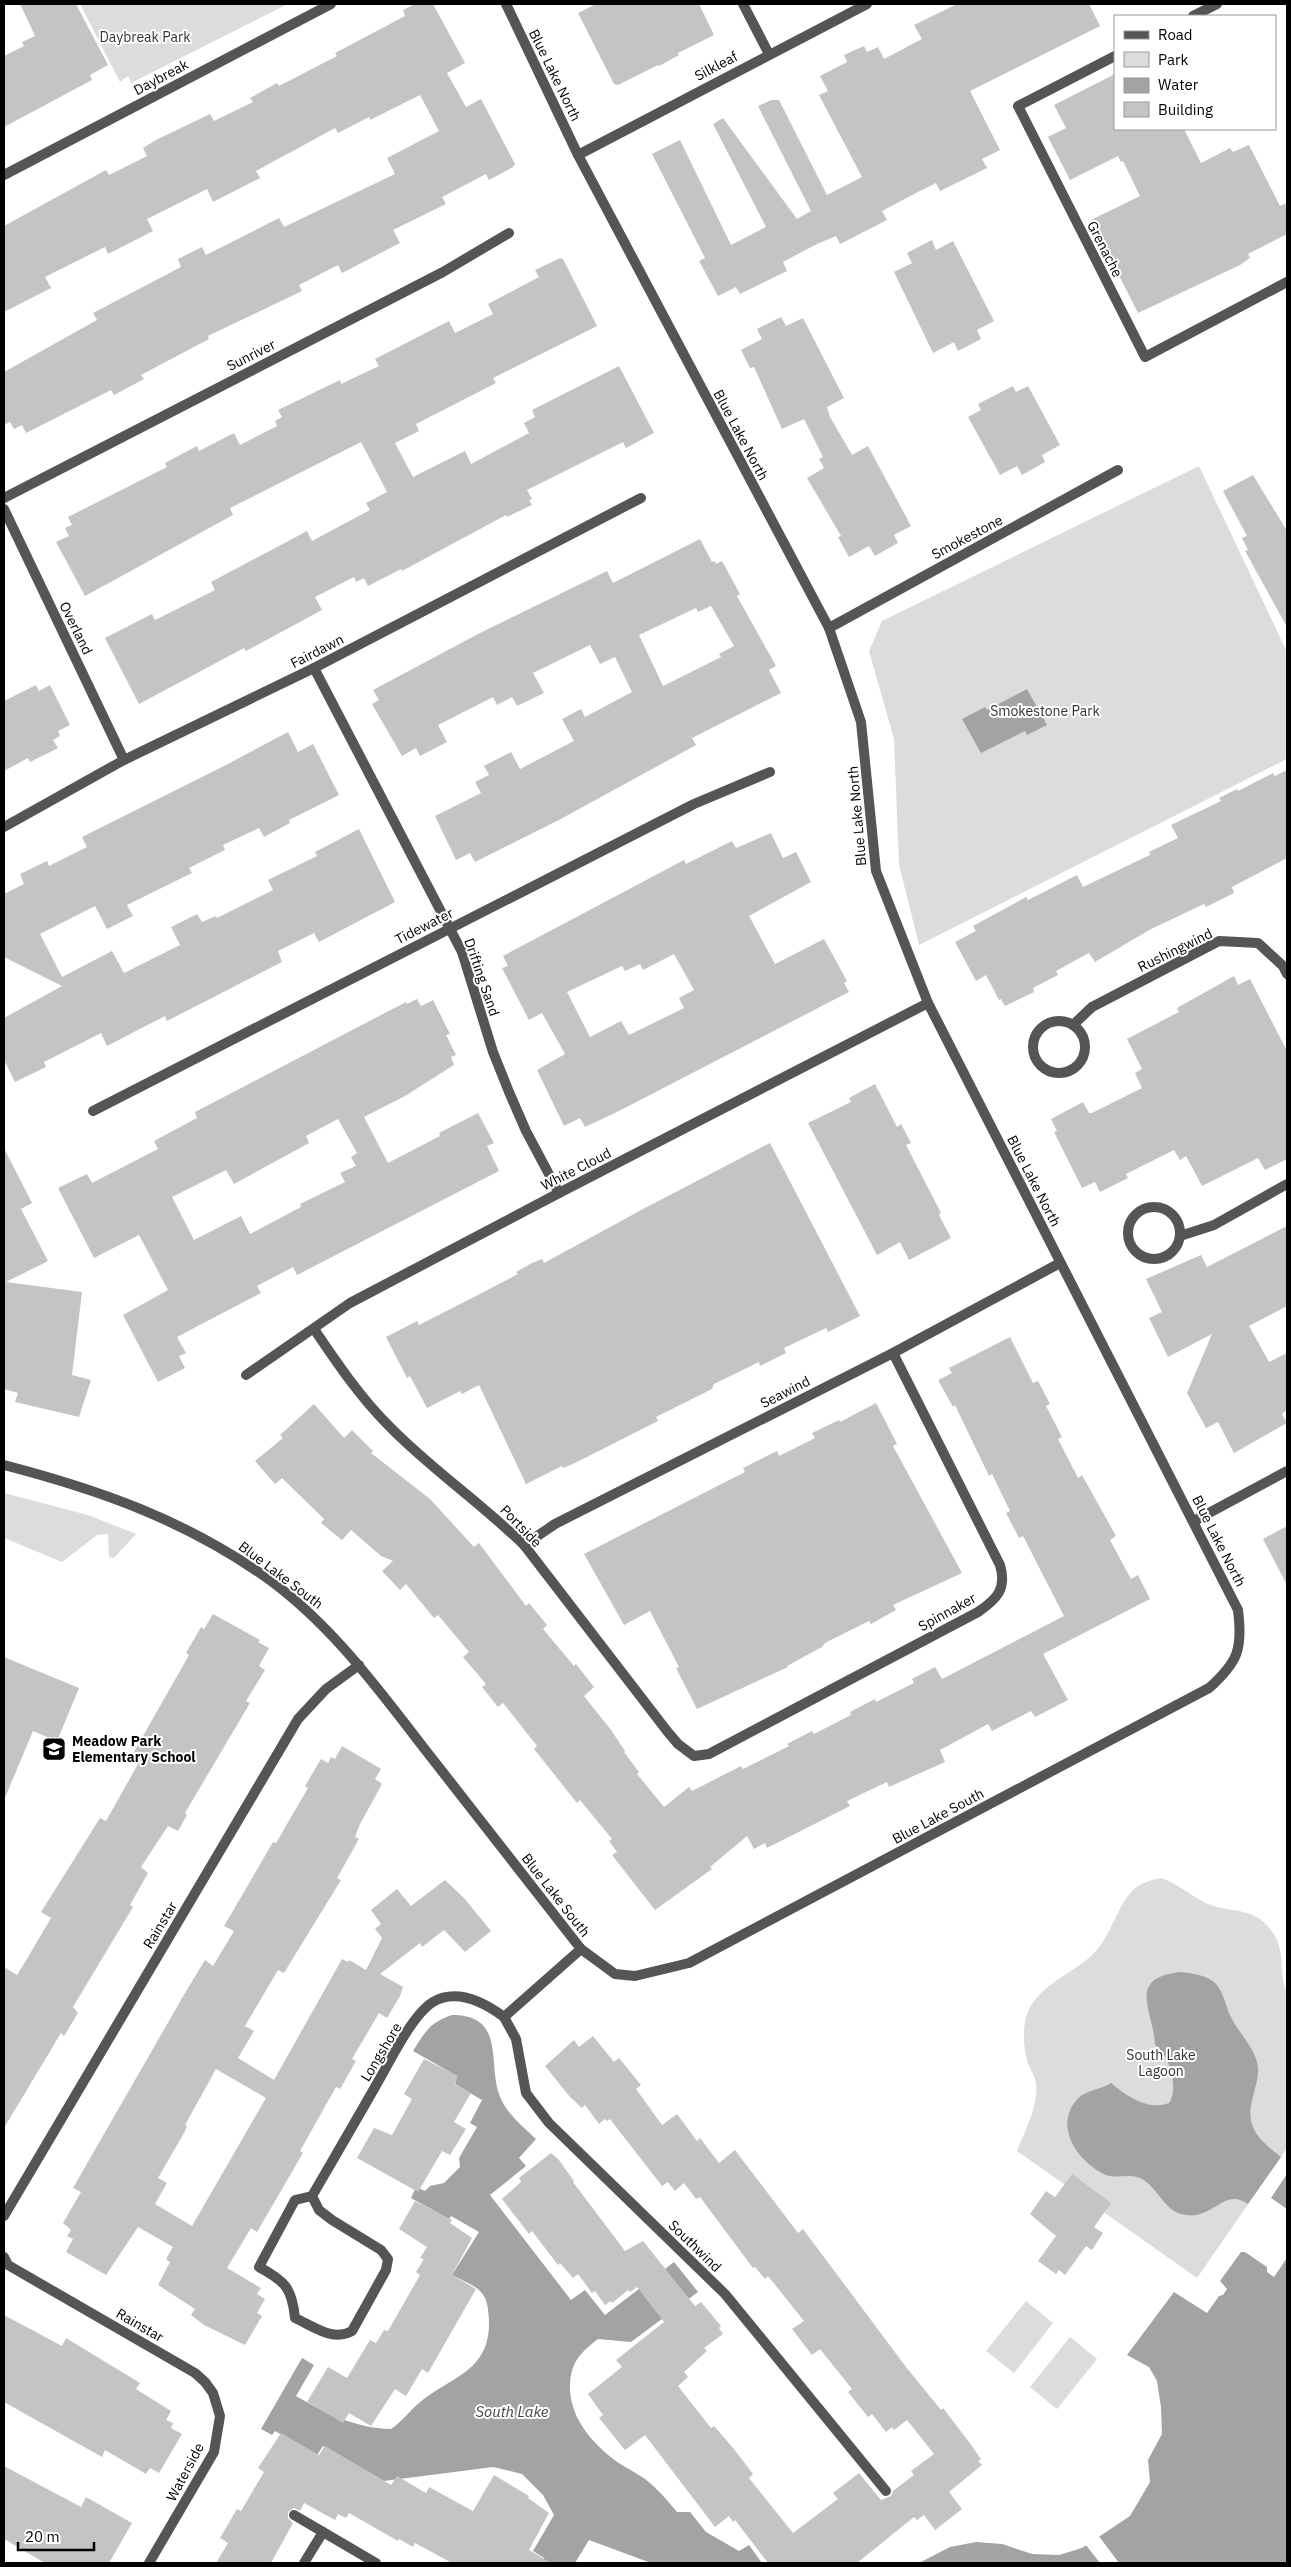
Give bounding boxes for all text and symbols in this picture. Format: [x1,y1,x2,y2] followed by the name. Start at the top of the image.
[1114,15,1276,130] legend
[1158,25,1193,44] text: Road
[525,26,585,124] street label: Blue Lake North
[99,28,191,46] park label: Daybreak Park
[691,47,741,85] street label: Silkleaf
[1158,50,1188,69] text: Park
[131,55,192,99] street label: Daybreak
[1158,75,1199,94] text: Water
[1158,100,1213,119] text: Building
[1083,218,1127,280] street label: Grenache
[224,335,278,375] street label: Sunriver
[710,386,772,484] street label: Blue Lake North
[928,511,1006,563] street label: Smokestone
[55,598,97,658] street label: Overland
[287,630,347,672] street label: Fairdawn
[990,702,1100,720] park label: Smokestone Park
[844,765,870,867] street label: Blue Lake North
[392,904,456,948] street label: Tidewater
[1135,924,1215,976] street label: Rushingwind
[460,936,504,1018] street label: Drifting Sand
[1003,1132,1065,1230] street label: Blue Lake North
[538,1144,614,1194] street label: White Cloud
[757,1372,813,1412] street label: Seawind
[1188,1492,1250,1590] street label: Blue Lake North
[496,1501,546,1551] street label: Portside
[235,1537,327,1613] street label: Blue Lake South
[915,1589,979,1635] street label: Spinnaker
[72,1732,196,1766] place label: Meadow Park Elementary School
[41,1736,67,1762] school or university icon: Meadow Park Elementary School
[889,1784,987,1848] street label: Blue Lake South
[518,1850,594,1940] street label: Blue Lake South
[139,1898,181,1952] street label: Rainstar
[356,2019,406,2085] street label: Longshore
[1126,2046,1196,2080] park label: South Lake Lagoon
[665,2216,725,2276] street label: Southwind
[113,2304,167,2346] street label: Rainstar
[475,2402,549,2421] water label: South Lake
[162,2439,208,2504] street label: Waterside
[18,2520,94,2552] scale bar
[25,2527,60,2546] text: 20 m

